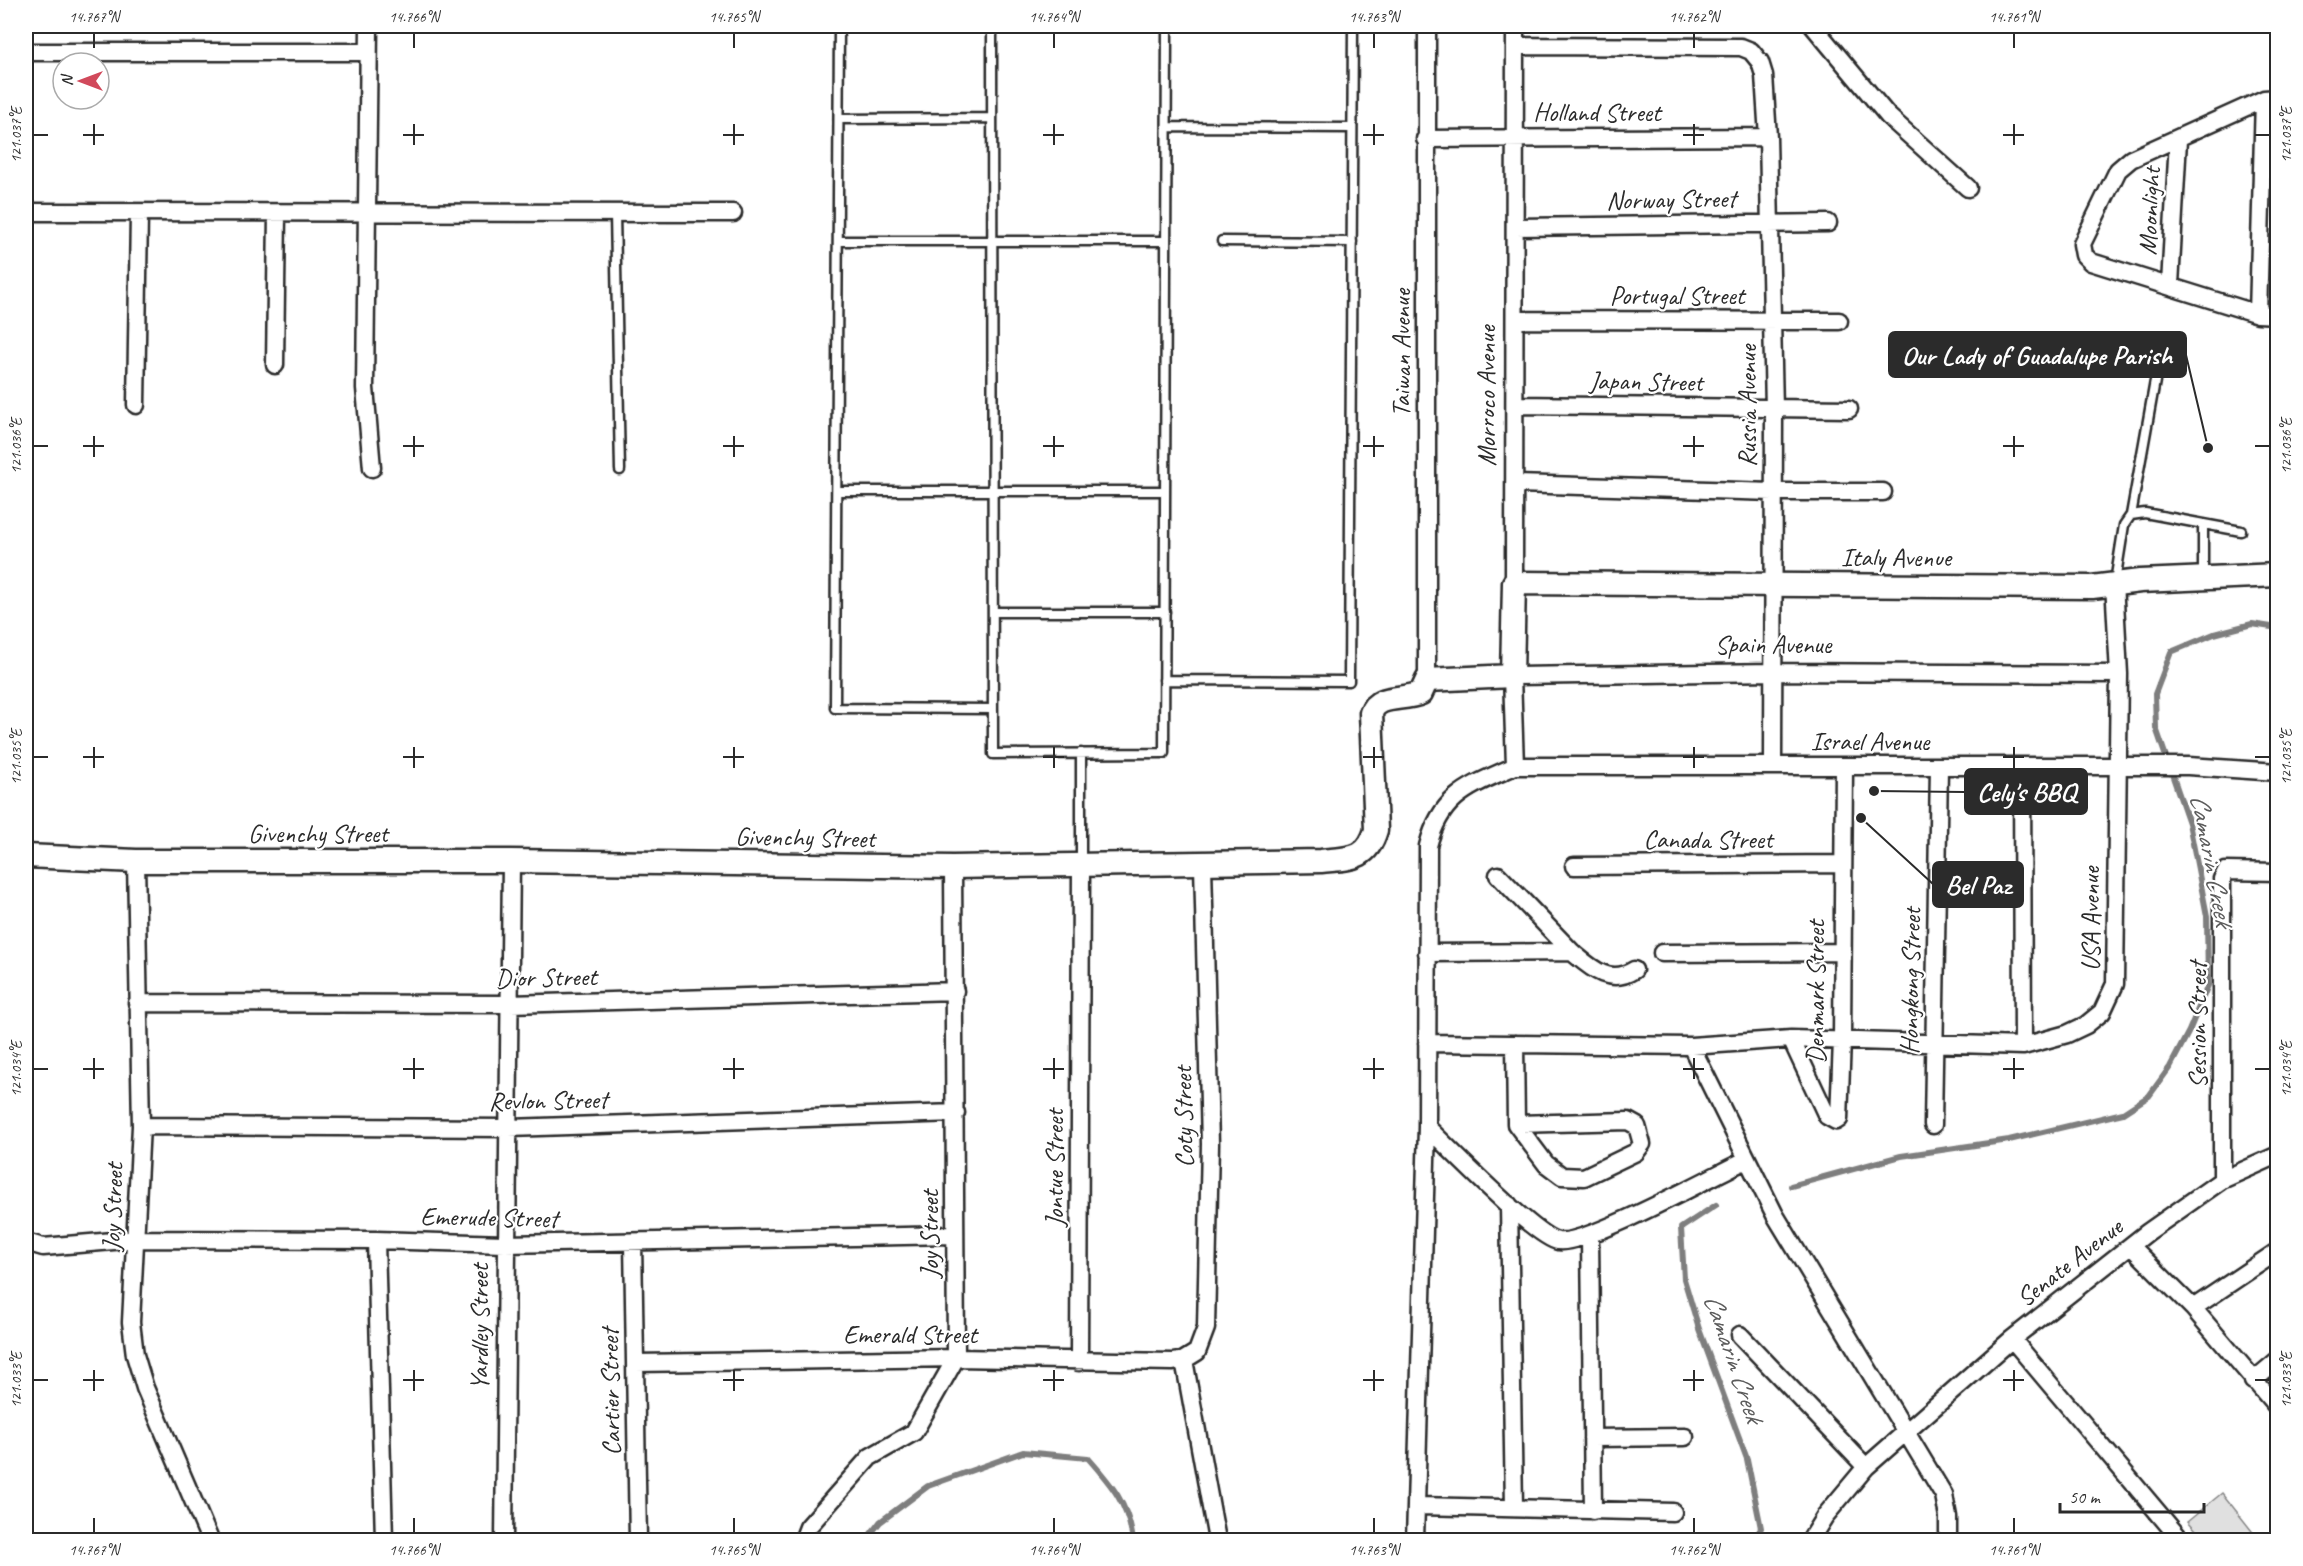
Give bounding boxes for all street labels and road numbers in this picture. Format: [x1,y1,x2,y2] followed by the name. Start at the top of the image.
[1533,96,1663,129] street label: Holland Street
[2131,164,2168,256] street label: Moonlight
[1606,182,1740,217] street label: Norway Street
[1610,279,1747,312] street label: Portugal Street
[1385,288,1418,417] street label: Taiwan Avenue
[1470,324,1503,466] street label: Morroco Avenue
[1731,343,1764,467] street label: Russia Avenue
[1587,364,1705,399] street label: Japan Street
[1841,541,1954,574] street label: Italy Avenue
[1715,628,1833,661] street label: Spain Avenue
[1811,725,1931,758] street label: Israel Avenue
[248,817,390,850] street label: Givenchy Street
[735,820,878,855] street label: Givenchy Street
[1643,823,1775,856] street label: Canada Street
[2074,865,2107,971] street label: USA Avenue
[1893,905,1928,1055] street label: Hongkong Street
[1799,918,1832,1064] street label: Denmark Street
[2181,958,2214,1088] street label: Session Street
[495,960,599,995] street label: Dior Street
[1166,1064,1201,1168] street label: Coty Street
[488,1083,611,1118] street label: Revlon Street
[1038,1107,1071,1229] street label: Jontue Street
[94,1160,131,1254] street label: Joy Street
[913,1188,946,1280] street label: Joy Street
[420,1200,561,1235] street label: Emerude Street
[2010,1210,2130,1314] street label: Senate Avenue
[463,1261,496,1390] street label: Yardley Street
[843,1318,979,1351] street label: Emerald Street
[593,1325,628,1456] street label: Cartier Street

